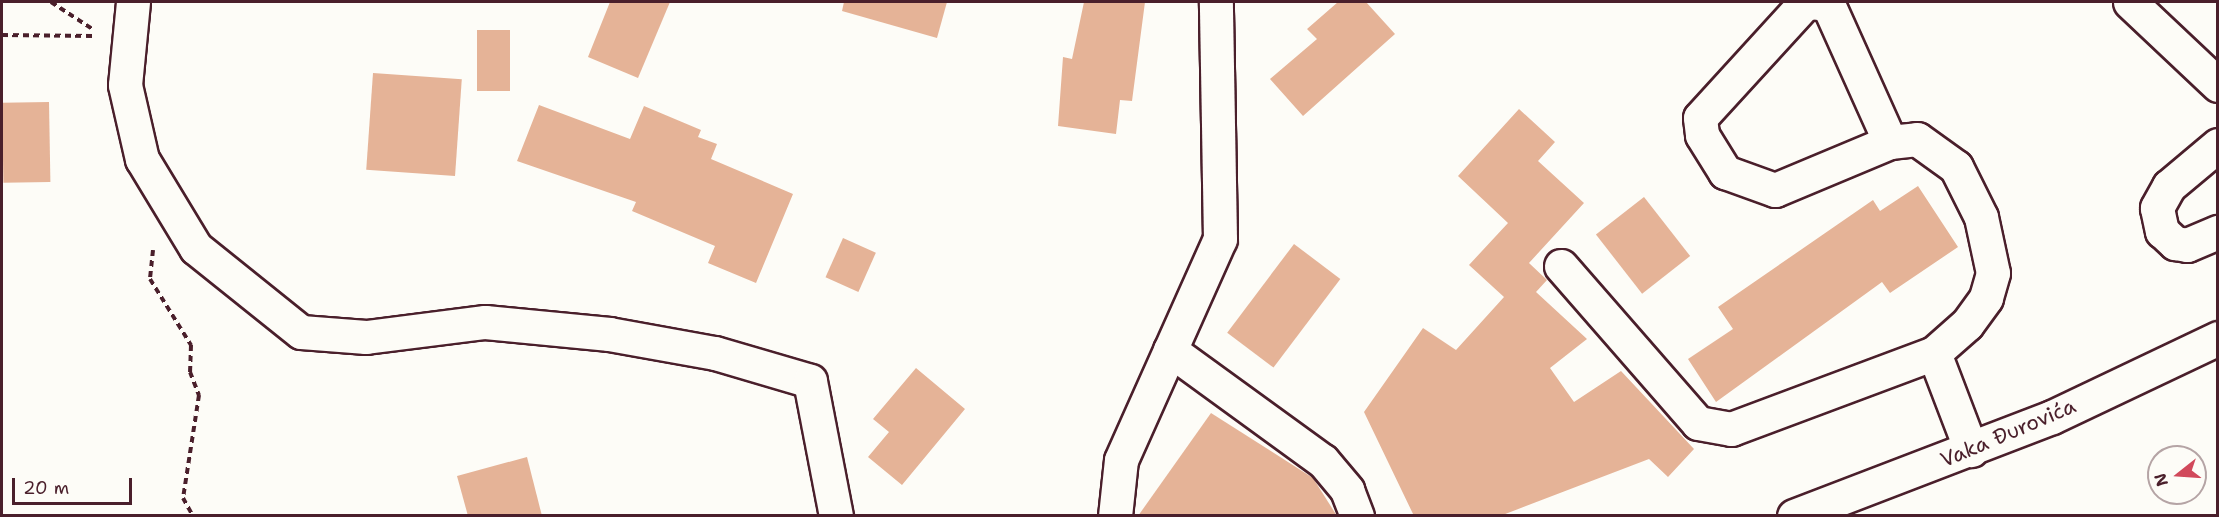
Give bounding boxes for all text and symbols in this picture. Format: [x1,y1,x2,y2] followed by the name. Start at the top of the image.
[1937,393,2079,473] street label: Vaka Đurovića
[2147,445,2207,505] north arrow
[15,466,135,504] scale bar
[2149,471,2173,489] text: N
[23,476,69,500] text: 20 m

